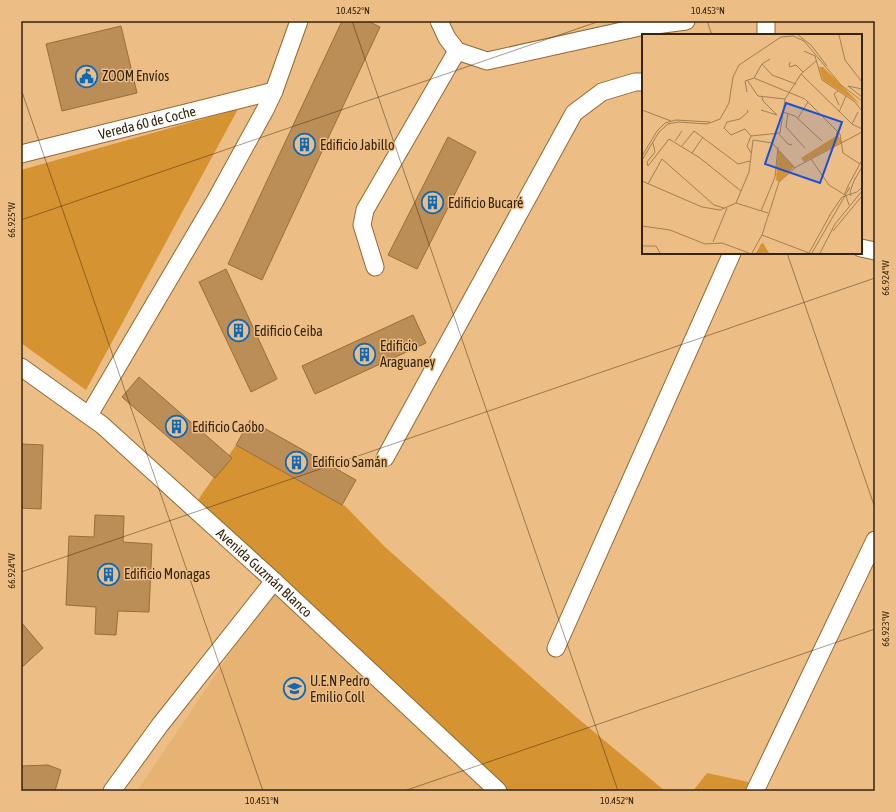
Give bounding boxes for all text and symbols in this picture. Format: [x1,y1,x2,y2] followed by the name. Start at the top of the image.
[336,5,370,16] text: 10.452°N
[691,5,725,16] text: 10.453°N
[642,34,862,254] inset map
[74,63,100,89] public building icon: ZOOM Envíos
[102,68,169,84] place label: ZOOM Envíos
[97,103,197,142] street label: Vereda 60 de Coche
[291,132,317,158] building icon: Edificio Jabillo
[320,137,395,153] place label: Edificio Jabillo
[419,190,445,216] building icon: Edificio Bucaré
[448,195,523,211] place label: Edificio Bucaré
[6,202,17,238] text: 66.925°W
[880,260,891,296] text: 66.924°W
[225,318,251,344] building icon: Edificio Ceiba
[254,323,323,339] place label: Edificio Ceiba
[380,338,436,370] place label: Edificio Araguaney
[351,341,377,367] building icon: Edificio Araguaney
[164,414,190,440] building icon: Edificio Caobo
[192,419,264,435] place label: Edificio Caobo
[283,449,309,475] building icon: Edificio Samán
[312,454,388,470] place label: Edificio Samán
[213,525,315,620] street label: Avenida Guzmán Blanco
[6,553,17,589] text: 66.924°W
[96,561,122,587] building icon: Edificio Monagas
[124,566,210,582] place label: Edificio Monagas
[880,611,891,647] text: 66.923°W
[310,673,369,705] place label: U.E.N Pedro Emilio Coll
[281,676,307,702] school or university icon: U.E.N Pedro Emilio Coll
[245,795,279,806] text: 10.451°N
[600,795,634,806] text: 10.452°N

